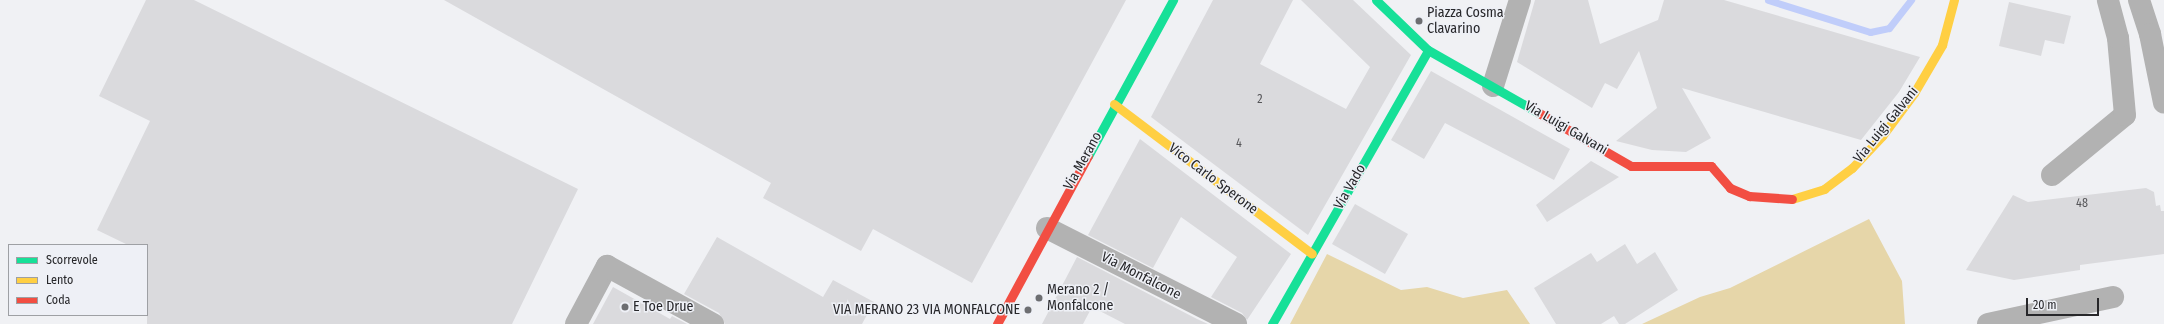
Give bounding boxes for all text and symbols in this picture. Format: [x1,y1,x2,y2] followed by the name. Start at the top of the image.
[1427,5,1504,38] place label: Piazza Cosma Clavarino
[1414,16,1424,26] marker: Piazza Cosma Clavarino
[1850,84,1922,166] street label: Via Luigi Galvani
[1257,93,1263,107] house number: 2
[1521,97,1611,159] street label: Via Luigi Galvani
[1060,129,1106,193] street label: Via Merano
[1236,137,1242,151] house number: 4
[1165,140,1261,218] street label: Vico Carlo Sperone
[1330,162,1370,212] street label: Via Vado
[2076,197,2088,211] house number: 48
[8,244,148,316] legend
[1098,249,1184,303] street label: Via Monfalcone
[46,253,98,267] text: Scorrevole
[46,273,73,287] text: Lento
[1047,282,1113,314] place label: Merano 2 / Monfalcone
[2028,290,2101,316] scale bar
[46,293,70,307] text: Coda
[1034,293,1044,303] marker: Merano 2 / Monfalcone
[2033,298,2057,312] text: 20 m
[633,299,693,315] place label: E Toe Drue
[620,302,630,312] marker: E Toe Drue
[833,302,1020,318] place label: VIA MERANO 23 VIA MONFALCONE
[1023,305,1033,315] marker: VIA MERANO 23 VIA MONFALCONE

